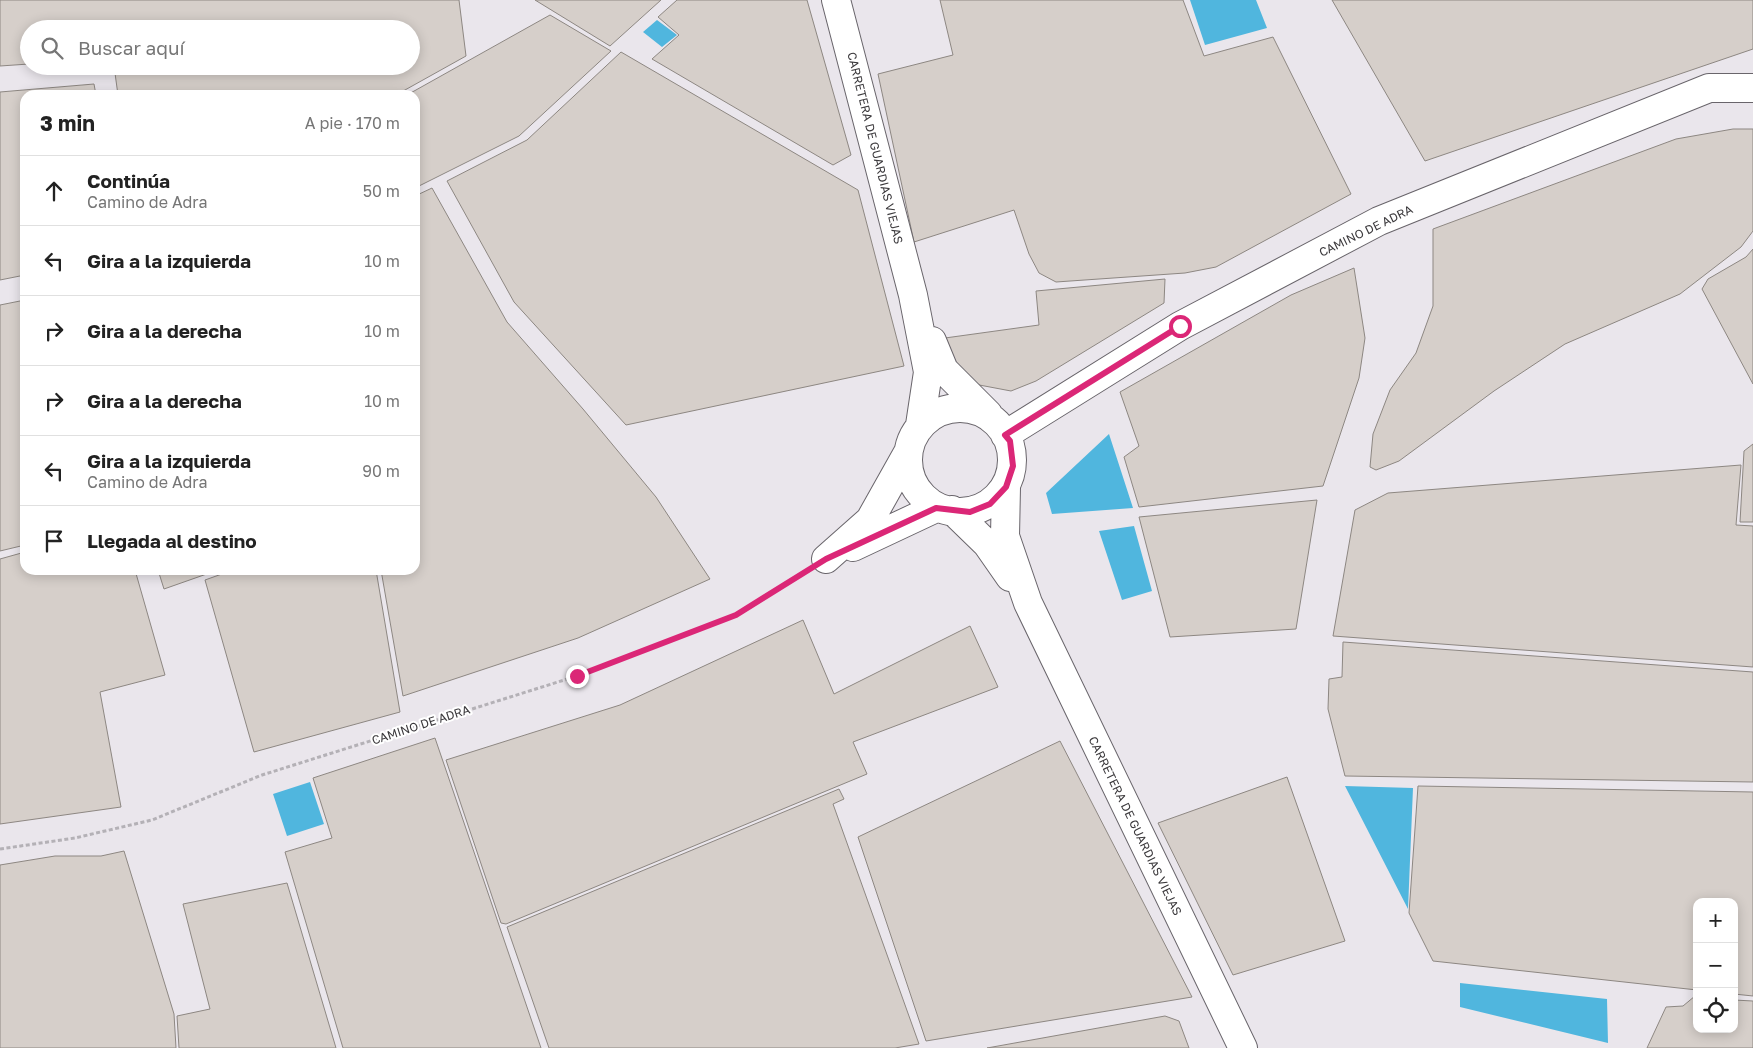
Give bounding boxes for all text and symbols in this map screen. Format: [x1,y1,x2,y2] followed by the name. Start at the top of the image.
[20,20,420,75] search box
[38,34,66,62] icon: search
[78,36,185,59] text: Buscar aquí
[844,50,907,246] street label: CARRETERA DE GUARDIAS VIEJAS
[40,110,95,136] text: 3 min
[305,113,400,133] text: A pie · 170 m
[87,169,170,192] text: Continúa
[40,177,68,205] icon: ahead
[363,181,400,201] text: 50 m
[87,192,207,212] text: Camino de Adra
[1316,201,1415,260] street label: CAMINO DE ADRA
[40,247,68,275] icon: left
[87,249,251,272] text: Gira a la izquierda
[364,251,400,271] text: 10 m
[1169,315,1192,338] route start
[40,317,68,345] icon: right
[87,319,242,342] text: Gira a la derecha
[364,321,400,341] text: 10 m
[40,387,68,415] icon: right
[87,389,242,412] text: Gira a la derecha
[364,391,400,411] text: 10 m
[87,449,251,472] text: Gira a la izquierda
[40,457,68,485] icon: left
[362,461,400,481] text: 90 m
[87,472,207,492] text: Camino de Adra
[40,527,68,555] icon: arrive
[87,529,257,552] text: Llegada al destino
[566,665,589,688] route end
[370,702,472,747] street label: CAMINO DE ADRA
[1085,734,1186,918] street label: CARRETERA DE GUARDIAS VIEJAS
[1693,898,1738,1033] map controls
[1693,898,1738,943] button: +
[1693,943,1738,988] button: −
[1693,988,1738,1033] button: locate

